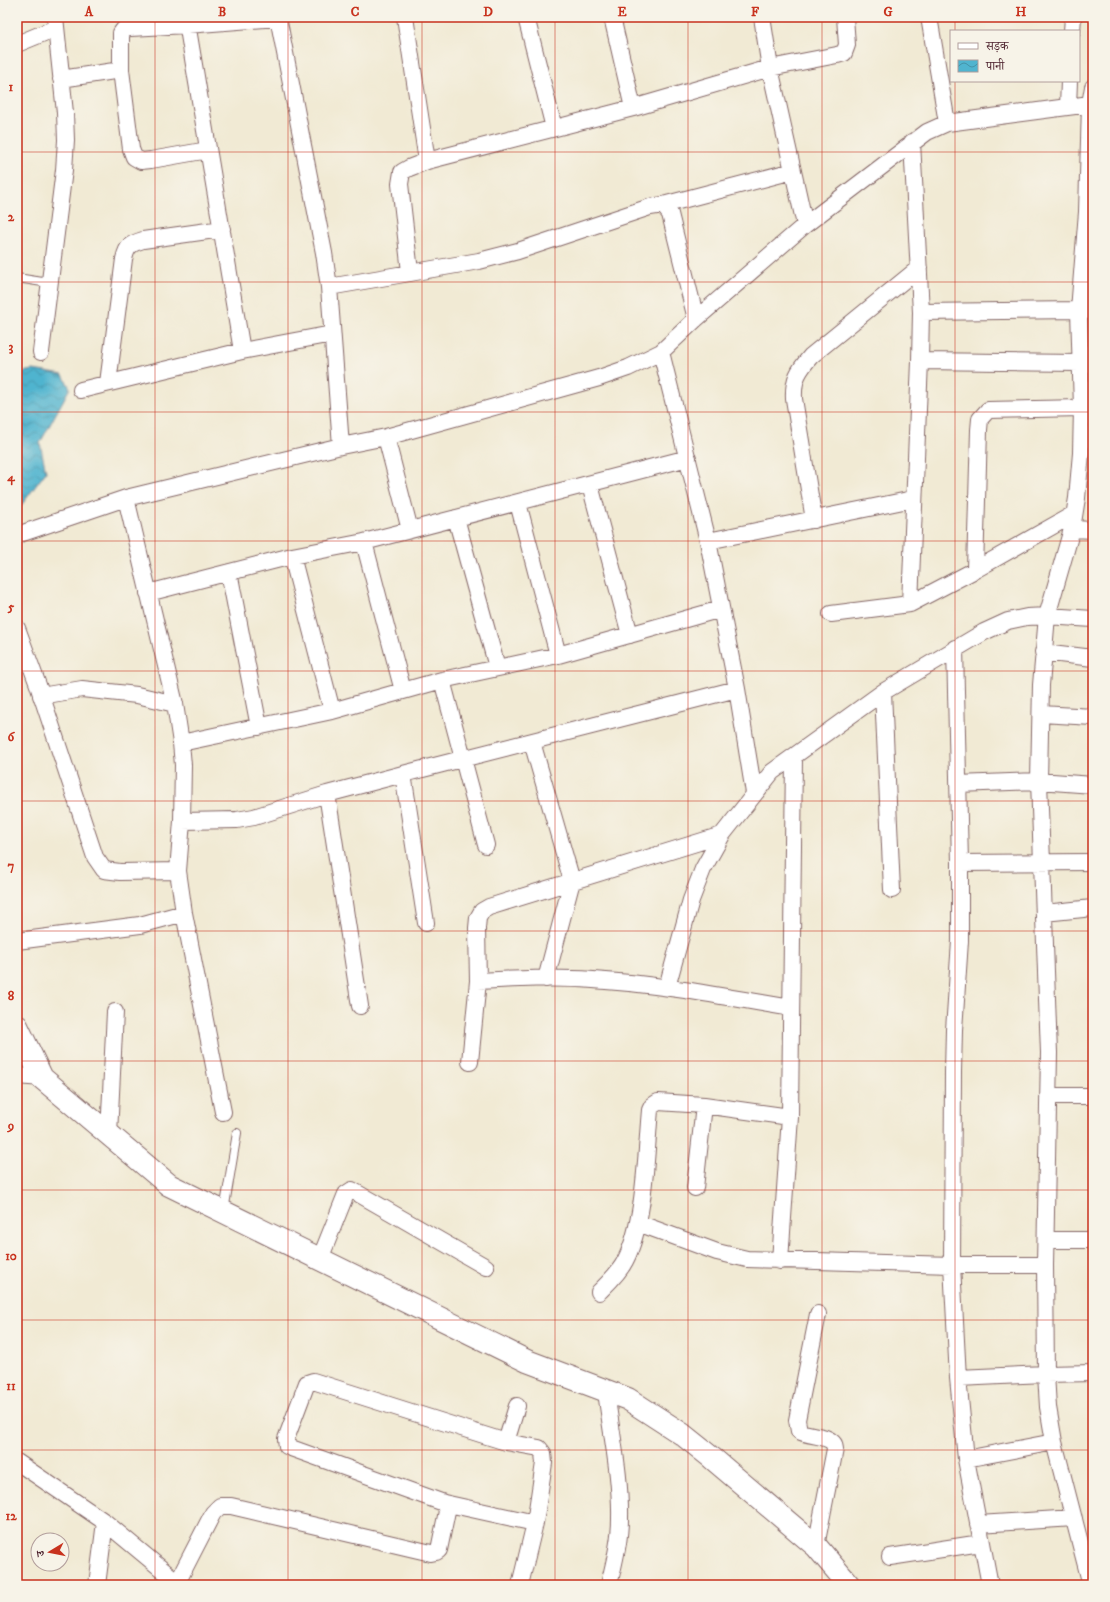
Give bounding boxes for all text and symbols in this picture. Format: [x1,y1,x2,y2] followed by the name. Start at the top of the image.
[84,4,94,20] text: A
[218,4,226,20] text: B
[351,4,360,20] text: C
[483,4,493,20] text: D
[617,4,627,20] text: E
[751,4,760,20] text: F
[883,4,893,20] text: G
[1016,4,1027,20] text: H
[950,30,1080,82] legend
[985,39,1010,54] text: सड़क
[985,58,1005,74] text: पानी
[9,79,14,95] text: 1
[8,209,15,225] text: 2
[9,339,14,355] text: 3
[6,469,15,486] text: 4
[7,599,15,615] text: 5
[8,729,16,745] text: 6
[8,858,15,874] text: 7
[8,988,15,1004] text: 8
[7,1118,14,1134] text: 9
[5,1248,17,1264] text: 10
[6,1378,16,1394] text: 11
[5,1508,17,1524] text: 12
[30,1532,70,1572] north arrow
[34,1548,49,1559] text: उ

